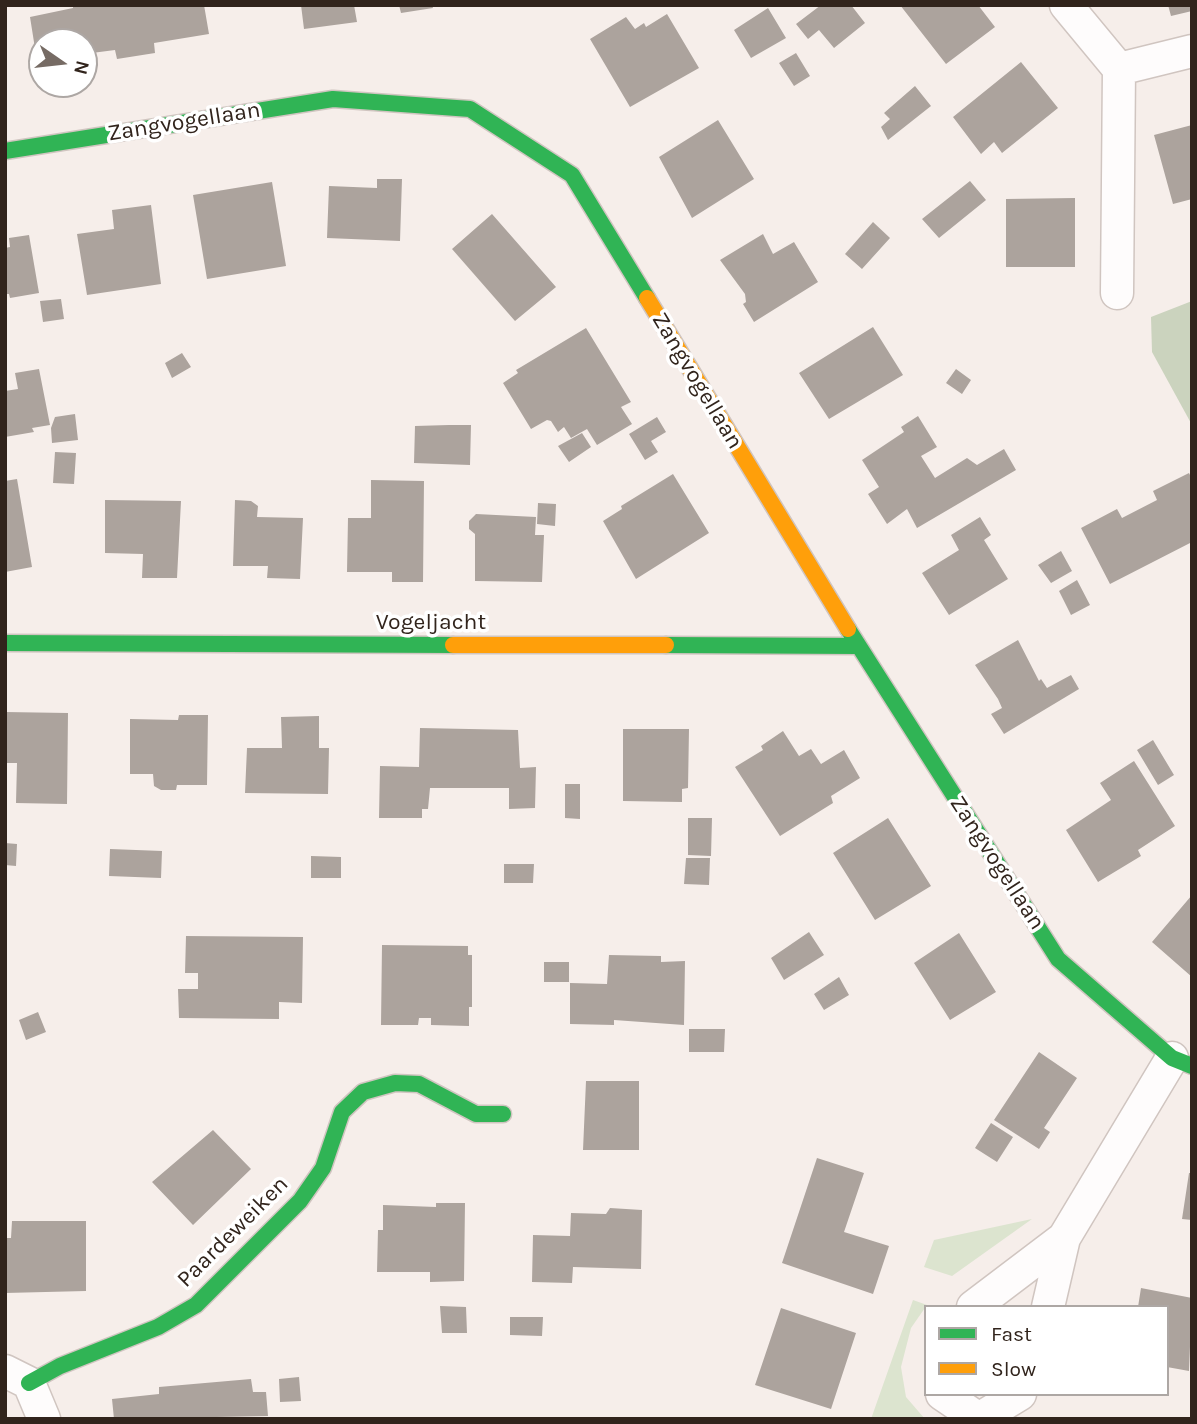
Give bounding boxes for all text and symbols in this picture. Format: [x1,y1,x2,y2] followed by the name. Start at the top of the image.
[28,28,98,98] north arrow
[69,58,94,77] text: N
[106,96,262,148] street label: Zangvogellaan
[645,308,749,454] street label: Zangvogellaan
[376,608,486,636] street label: Vogeljacht
[943,791,1051,935] street label: Zangvogellaan
[172,1171,294,1293] street label: Paardeweiken
[924,1305,1169,1396] legend
[991,1322,1032,1346] text: Fast
[991,1357,1036,1381] text: Slow

